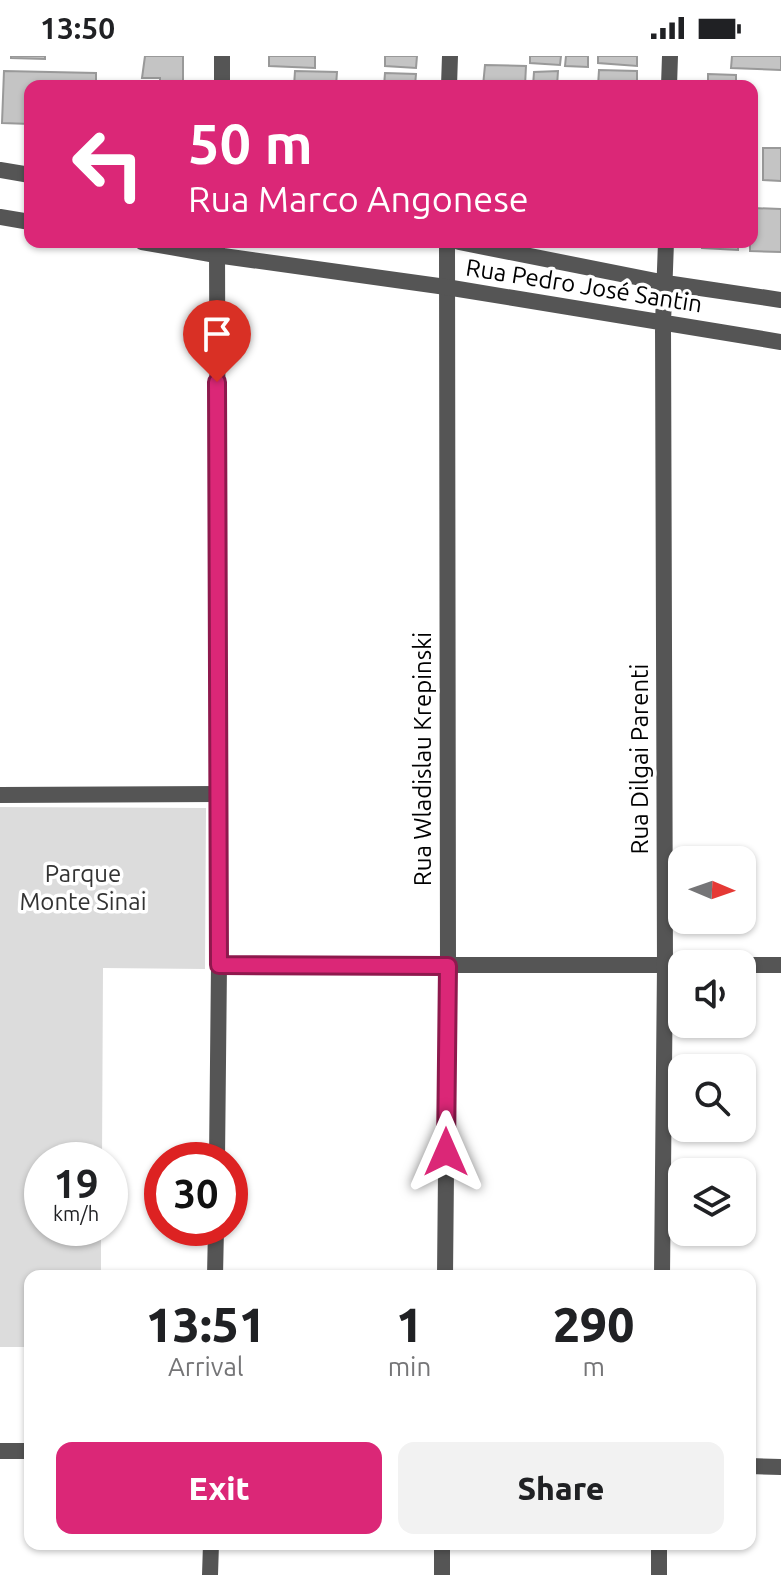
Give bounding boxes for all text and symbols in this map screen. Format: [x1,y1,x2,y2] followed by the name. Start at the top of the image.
[40,11,115,45] text: 13:50
[56,112,160,216] icon: left
[188,112,313,175] text: 50 m
[188,178,529,219] text: Rua Marco Angonese
[464,253,704,318] street label: Rua Pedro José Santin
[183,300,251,382] pin
[195,312,239,356] icon: arrive
[409,632,436,886] street label: Rua Wladislau Krepinski
[626,664,653,854] street label: Rua Dilgai Parenti
[668,846,756,934] north arrow
[668,846,756,1246] map controls
[19,860,147,915] park label: Parque Monte Sinai
[668,950,756,1038] button: sound
[668,1054,756,1142] button: search
[404,1110,488,1194] position arrow
[144,1142,248,1246] speed limit sign: 30
[668,1158,756,1246] button: layers
[53,1161,99,1206] text: 19
[53,1202,99,1225] text: km/h
[146,1297,266,1351] text: 13:51
[396,1297,423,1351] text: 1
[553,1297,634,1351] text: 290
[168,1352,244,1381] text: Arrival
[388,1352,431,1381] text: min
[582,1352,605,1381] text: m
[56,1442,382,1534] button: Exit
[398,1442,724,1534] button: Share

